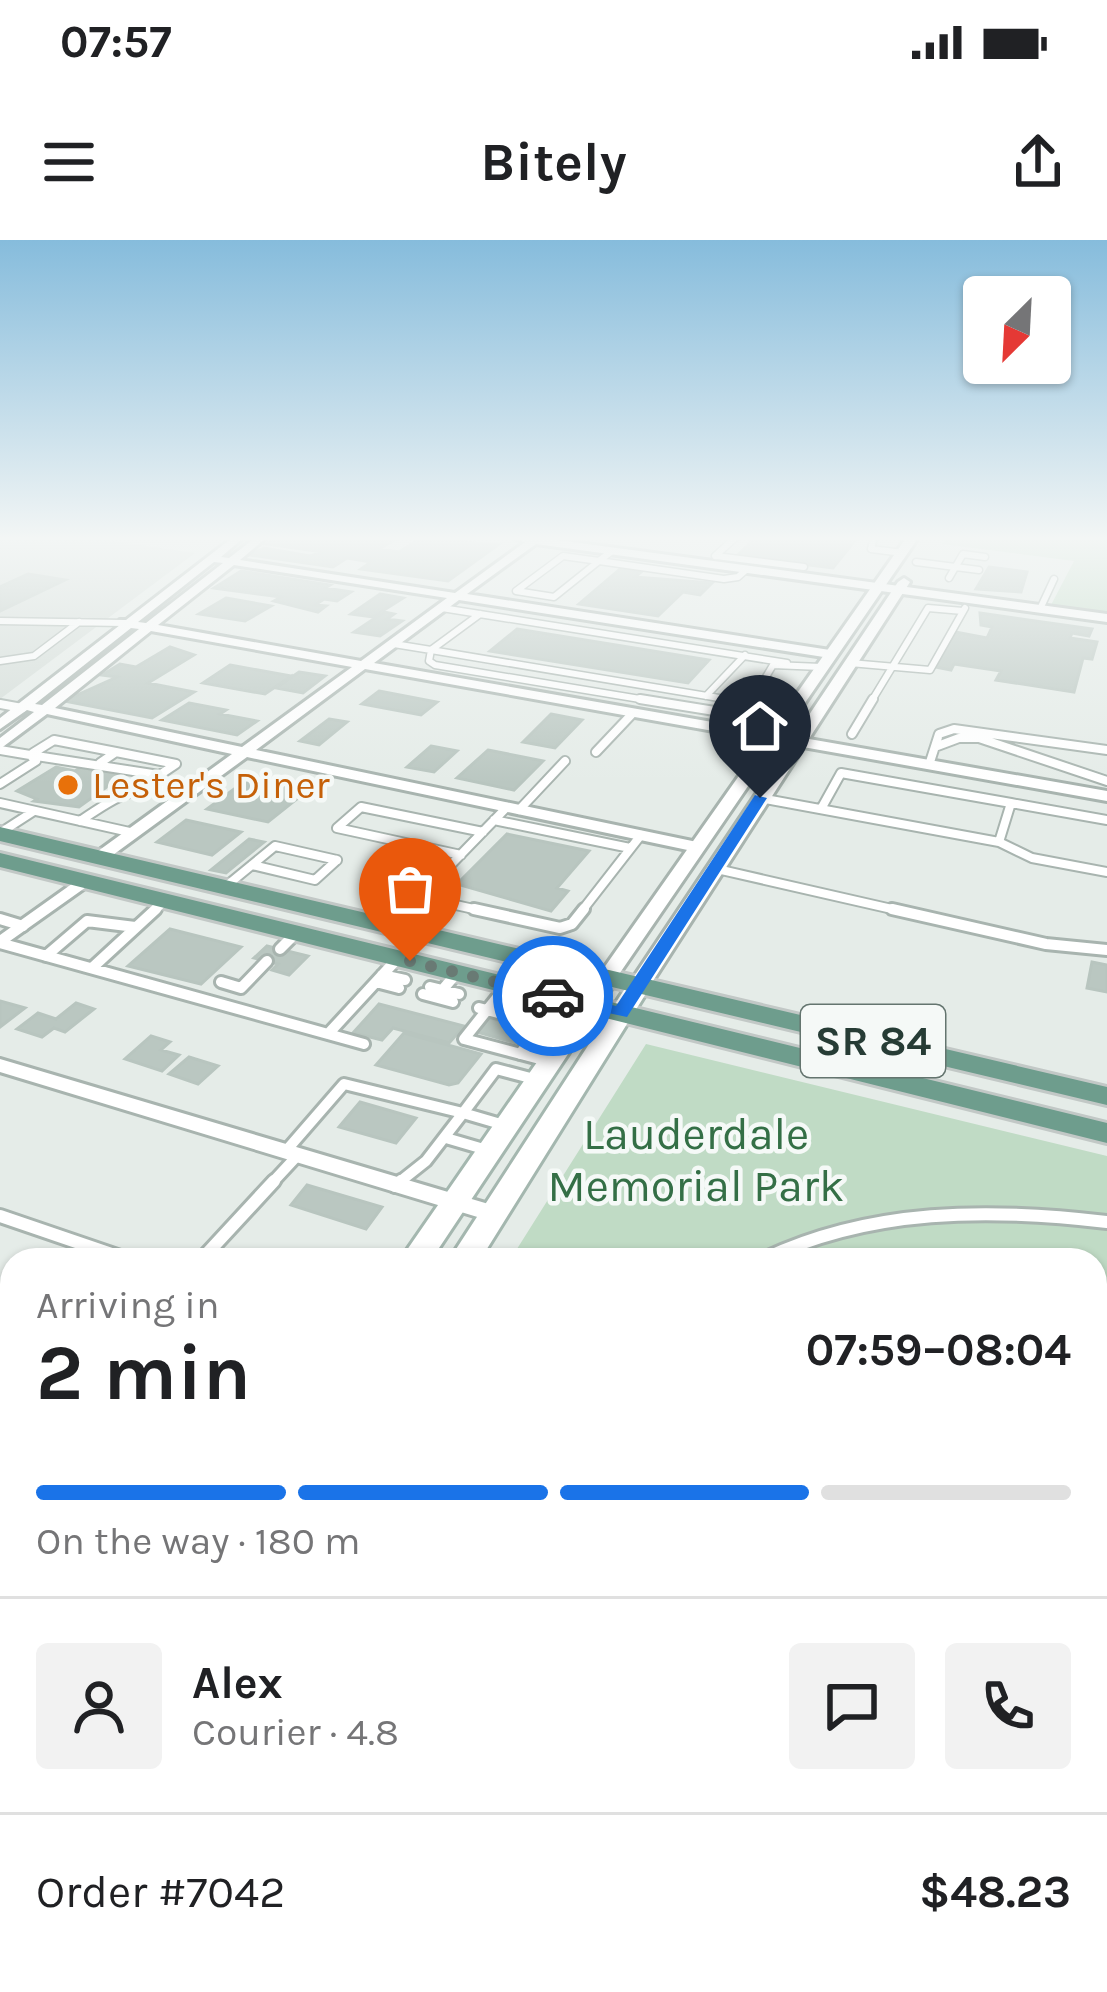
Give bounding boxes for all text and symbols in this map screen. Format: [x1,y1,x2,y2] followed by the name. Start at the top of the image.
[60,16,172,68] text: 07:57
[36,129,102,195] icon: menu
[1005,129,1071,195] icon: share
[480,130,627,194] text: Bitely
[963,276,1071,384] north arrow
[963,276,1071,384] map controls
[709,675,811,798] pin
[727,693,793,759] icon: home
[92,762,331,808] place label: Lester's Diner
[55,772,81,798] marker: Lester's Diner
[359,838,461,961] pin
[377,856,443,922] icon: bag
[493,936,613,1056] courier
[520,963,586,1029] icon: car
[801,1005,945,1077] road number: SR 84
[548,1108,844,1212] park label: Lauderdale Memorial Park
[36,1282,219,1328] text: Arriving in
[806,1324,1071,1376] text: 07:59–08:04
[36,1327,251,1419] text: 2 min
[36,1518,361,1564] text: On the way · 180 m
[36,1643,162,1769] button: person
[789,1643,915,1769] button: chat
[945,1643,1071,1769] button: phone
[192,1657,283,1709] text: Alex
[192,1709,399,1755] text: Courier · 4.8
[36,1866,285,1918] text: Order #7042
[919,1866,1071,1918] text: $48.23

